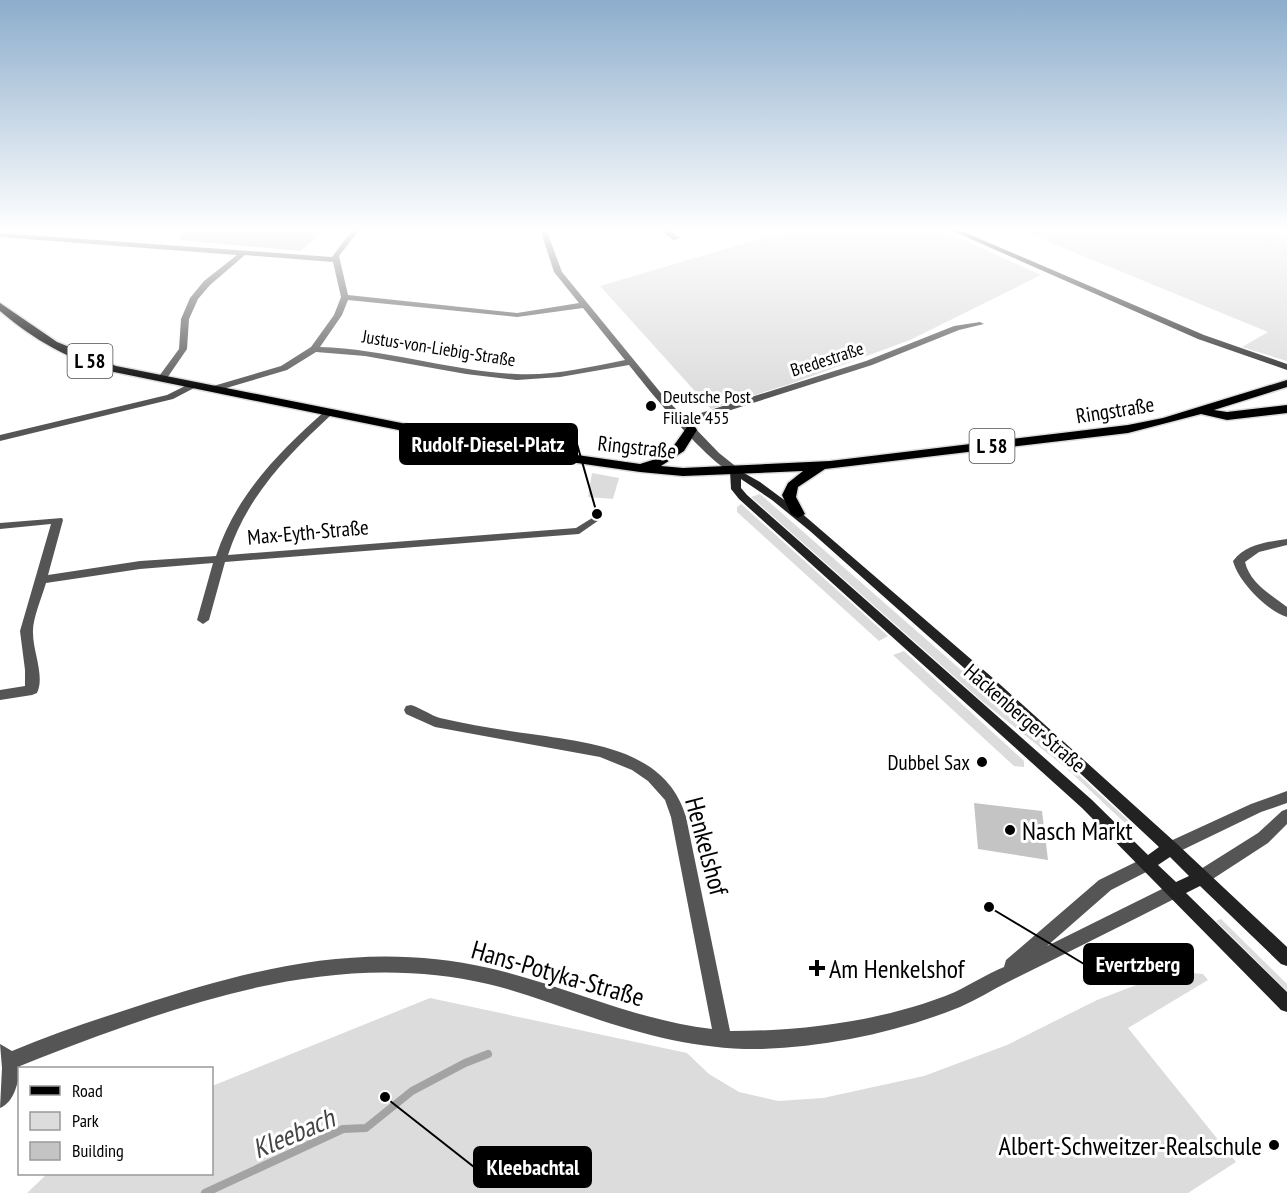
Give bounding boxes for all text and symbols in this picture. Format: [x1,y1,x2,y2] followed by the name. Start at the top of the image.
[360,324,517,371] street label: Justus-von-Liebig-Straße
[788,336,866,382] street label: Bredestraße
[68,344,112,378] road number: L 58
[663,385,751,429] place label: Deutsche Post Filiale 455
[1074,390,1156,430] street label: Ringstraße
[644,399,658,413] marker: Deutsche Post Filiale 455
[400,424,577,464] callout: Rudolf-Diesel-Platz
[596,429,678,465] street label: Ringstraße
[970,429,1014,463] road number: L 58
[411,430,565,458] text: Rudolf-Diesel-Platz
[246,513,370,551] street label: Max-Eyth-Straße
[959,658,1091,778] street label: Hackenberger Straße
[888,749,970,776] place label: Dubbel Sax
[975,755,989,769] marker: Dubbel Sax
[678,793,736,900] street label: Henkelshof
[1022,814,1133,847] place label: Nasch Markt
[1003,823,1017,837] marker: Nasch Markt
[468,933,648,1013] street label: Hans-Potyka-Straße
[1084,944,1193,984] callout: Evertzberg
[1096,950,1180,978] text: Evertzberg
[829,952,966,985] place label: Am Henkelshof
[810,961,824,975] marker: Am Henkelshof
[18,1067,213,1175] legend
[72,1079,103,1102] text: Road
[247,1100,341,1165] water label: Kleebach
[72,1109,99,1132] text: Park
[999,1129,1262,1162] place label: Albert-Schweitzer-Realschule
[1267,1138,1281,1152] marker: Albert-Schweitzer-Realschule
[72,1139,124,1162] text: Building
[474,1147,591,1187] callout: Kleebachtal
[487,1153,580,1181] text: Kleebachtal

